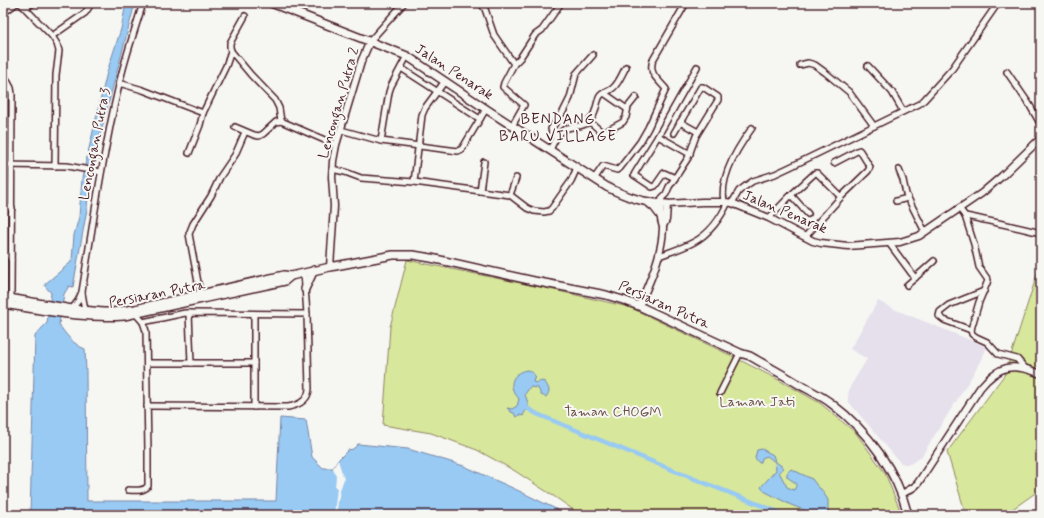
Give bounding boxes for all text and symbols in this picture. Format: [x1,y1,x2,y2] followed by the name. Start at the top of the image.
[411,40,497,104] street label: Jalan Penarak
[315,45,365,161] street label: Lencongan Putra 2
[75,86,117,202] street label: Lencongan Putra 3
[499,110,617,147] district label: BENDANG BARU VILLAGE
[740,186,830,238] street label: Jalan Penarak
[107,276,207,312] street label: Persiaran Putra
[616,277,713,333] street label: Persiaran Putra
[719,393,795,411] park label: Laman Jati
[564,403,662,421] park label: Taman CHOGM

